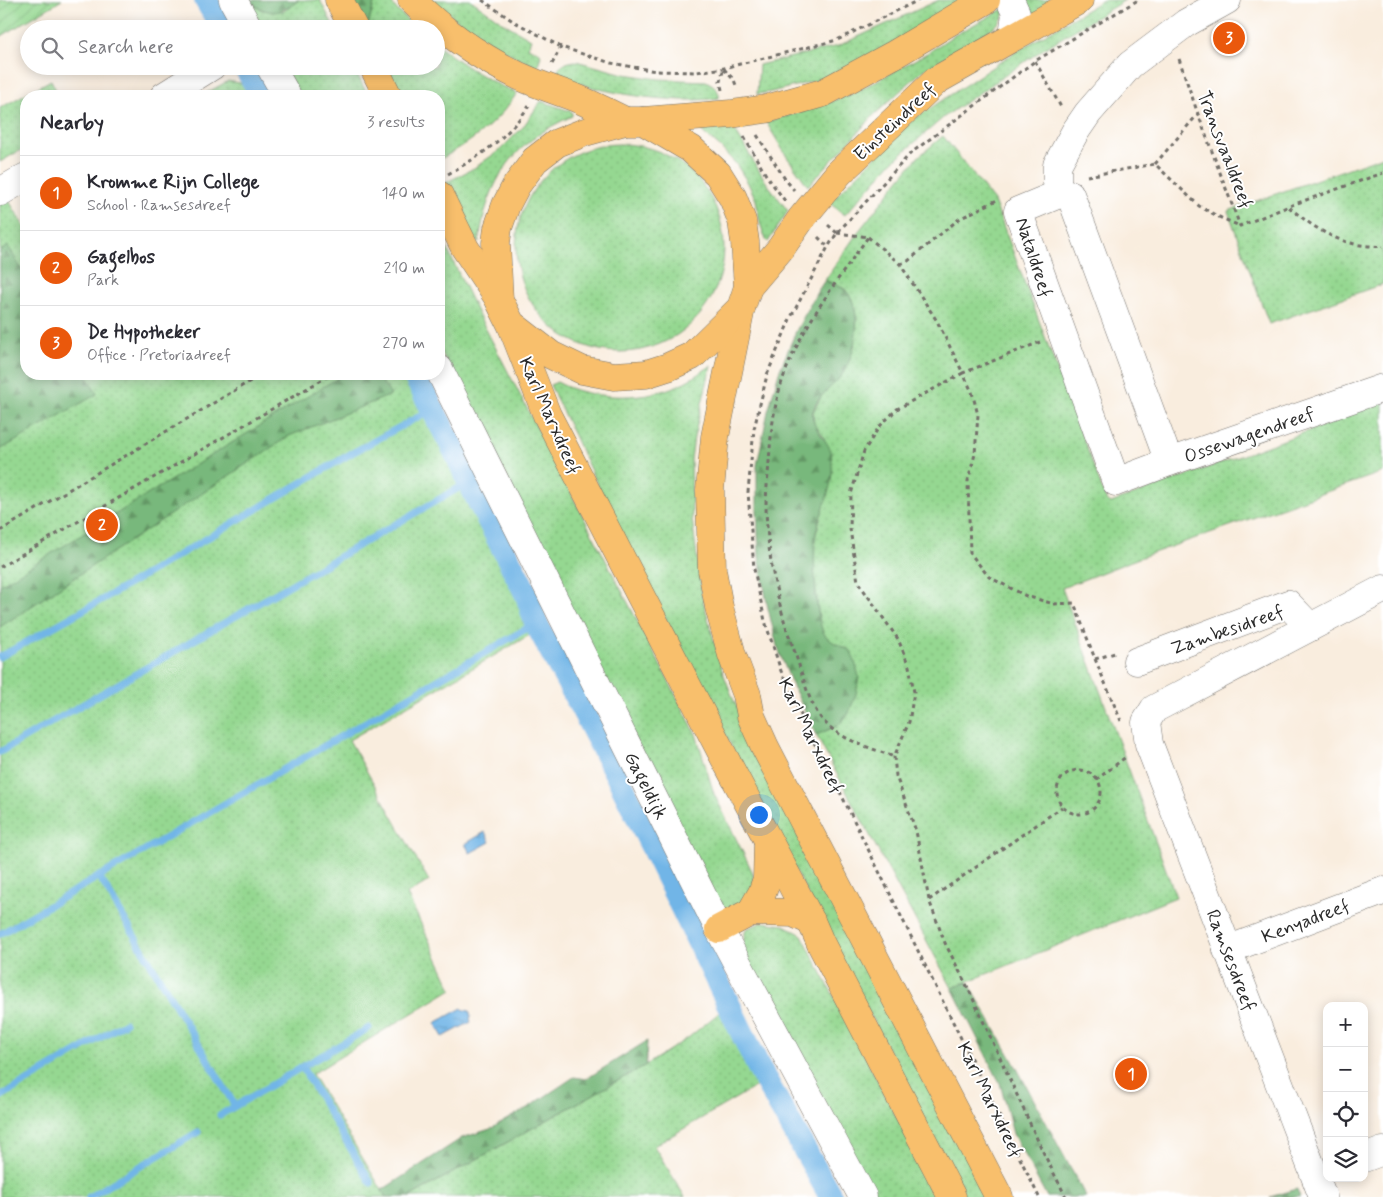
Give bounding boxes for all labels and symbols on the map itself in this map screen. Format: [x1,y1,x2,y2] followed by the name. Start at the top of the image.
[1213,19,1245,57] pin: 3
[848,77,942,167] street label: Einsteindreef
[1191,87,1258,212] street label: Transvaaldreef
[1009,214,1058,300] street label: Nataldreef
[513,353,587,478] street label: Karl Marxdreef
[1181,401,1319,470] street label: Ossewagendreef
[86,506,118,544] pin: 2
[1168,599,1287,661] street label: Zambesidreef
[772,674,849,797] street label: Karl Marxdreef
[615,748,673,825] street label: Gageldijk
[746,802,772,828] your location
[1258,893,1353,950] street label: Kenyadreef
[1200,906,1261,1015] street label: Ramsesdreef
[951,1038,1028,1161] street label: Karl Marxdreef
[1115,1055,1147,1093] pin: 1

